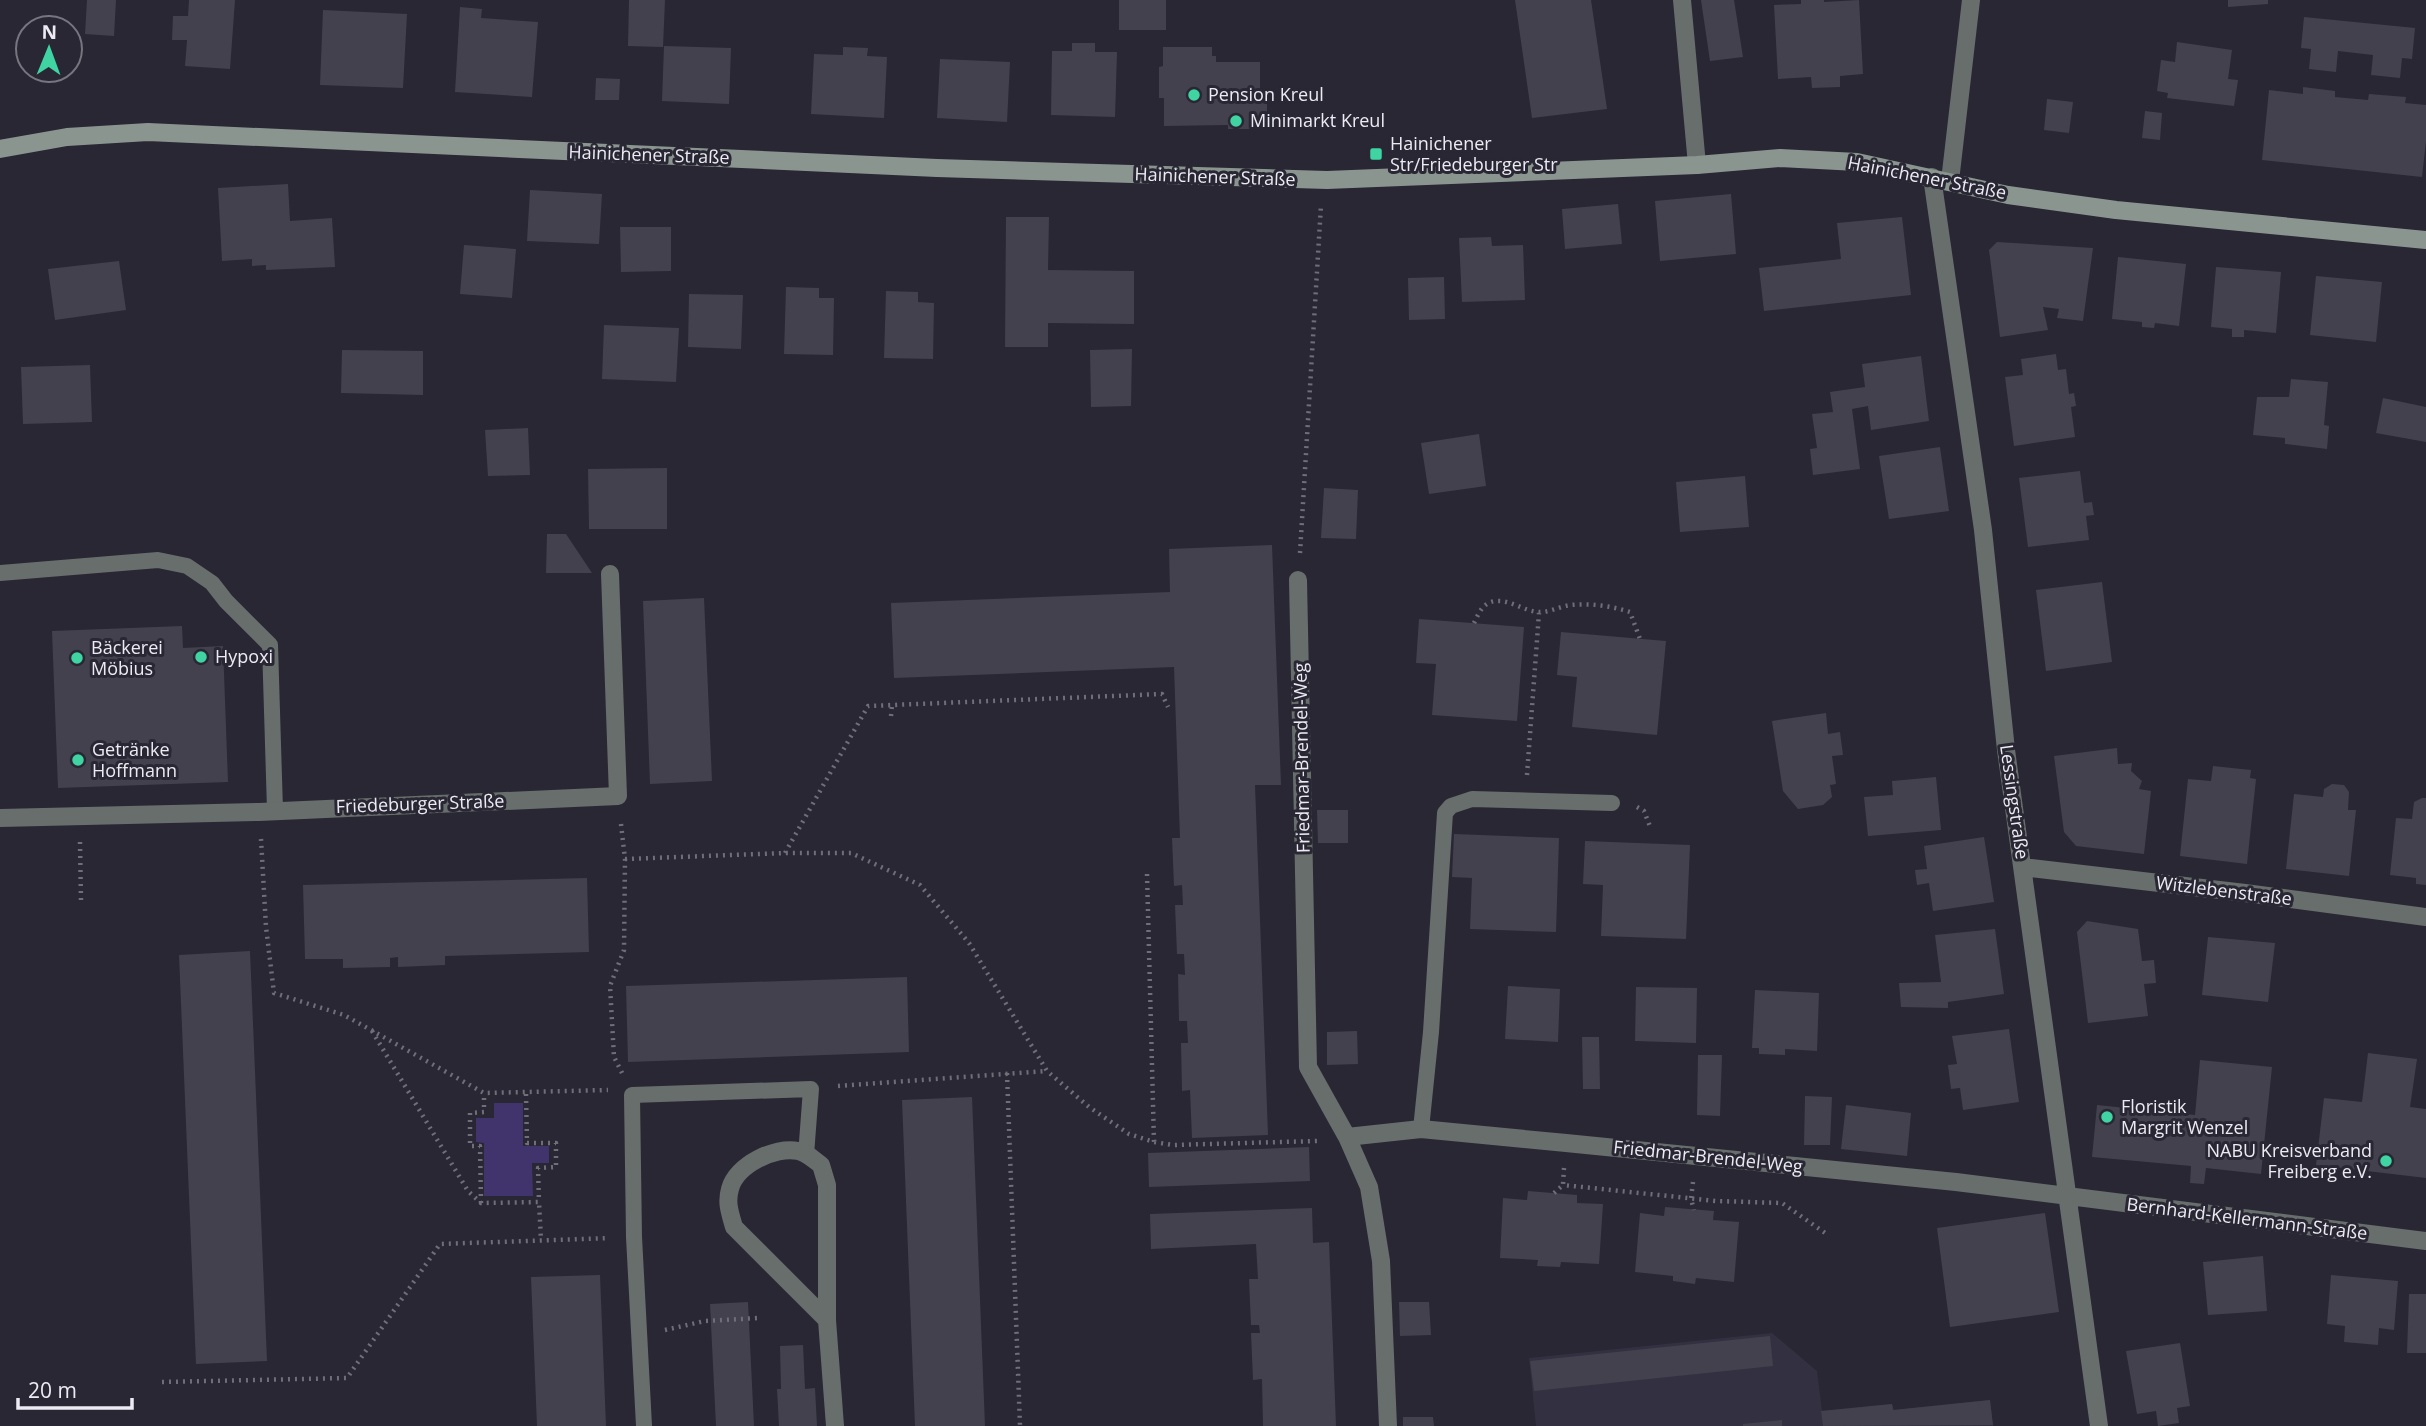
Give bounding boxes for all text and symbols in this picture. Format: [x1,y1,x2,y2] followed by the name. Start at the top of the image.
[14,14,84,84] north arrow
[41,19,57,45] text: N
[1208,82,1324,106] place label: Pension Kreul
[1186,87,1202,103] marker: Pension Kreul
[1250,108,1385,132] place label: Minimarkt Kreul
[1228,113,1244,129] marker: Minimarkt Kreul
[1390,131,1558,176] place label: Hainichener Str/Friedeburger Str
[568,139,730,169] street label: Hainichener Straße
[1368,146,1384,162] marker: Hainichener Str/Friedeburger Str
[1846,150,2009,204] street label: Hainichener Straße
[1134,161,1296,191] street label: Hainichener Straße
[91,635,163,680] place label: Bäckerei Möbius
[215,644,273,668] place label: Hypoxi
[193,649,209,665] marker: Hypoxi
[69,650,85,666] marker: Bäckerei Möbius
[1287,662,1315,853] street label: Friedmar-Brendel-Weg
[92,737,177,782] place label: Getränke Hoffmann
[1995,743,2035,861] street label: Lessingstraße
[70,752,86,768] marker: Getränke Hoffmann
[335,788,505,818] street label: Friedeburger Straße
[2155,870,2293,910] street label: Witzlebenstraße
[2121,1094,2248,1139] place label: Floristik Margrit Wenzel
[2099,1109,2115,1125] marker: Floristik Margrit Wenzel
[1612,1134,1804,1178] street label: Friedmar-Brendel-Weg
[2207,1138,2372,1183] place label: NABU Kreisverband Freiberg e.V.
[2378,1153,2394,1169] marker: NABU Kreisverband Freiberg e.V.
[2125,1191,2369,1245] street label: Bernhard-Kellermann-Straße
[18,1366,131,1410] scale bar
[28,1376,77,1404] text: 20 m

